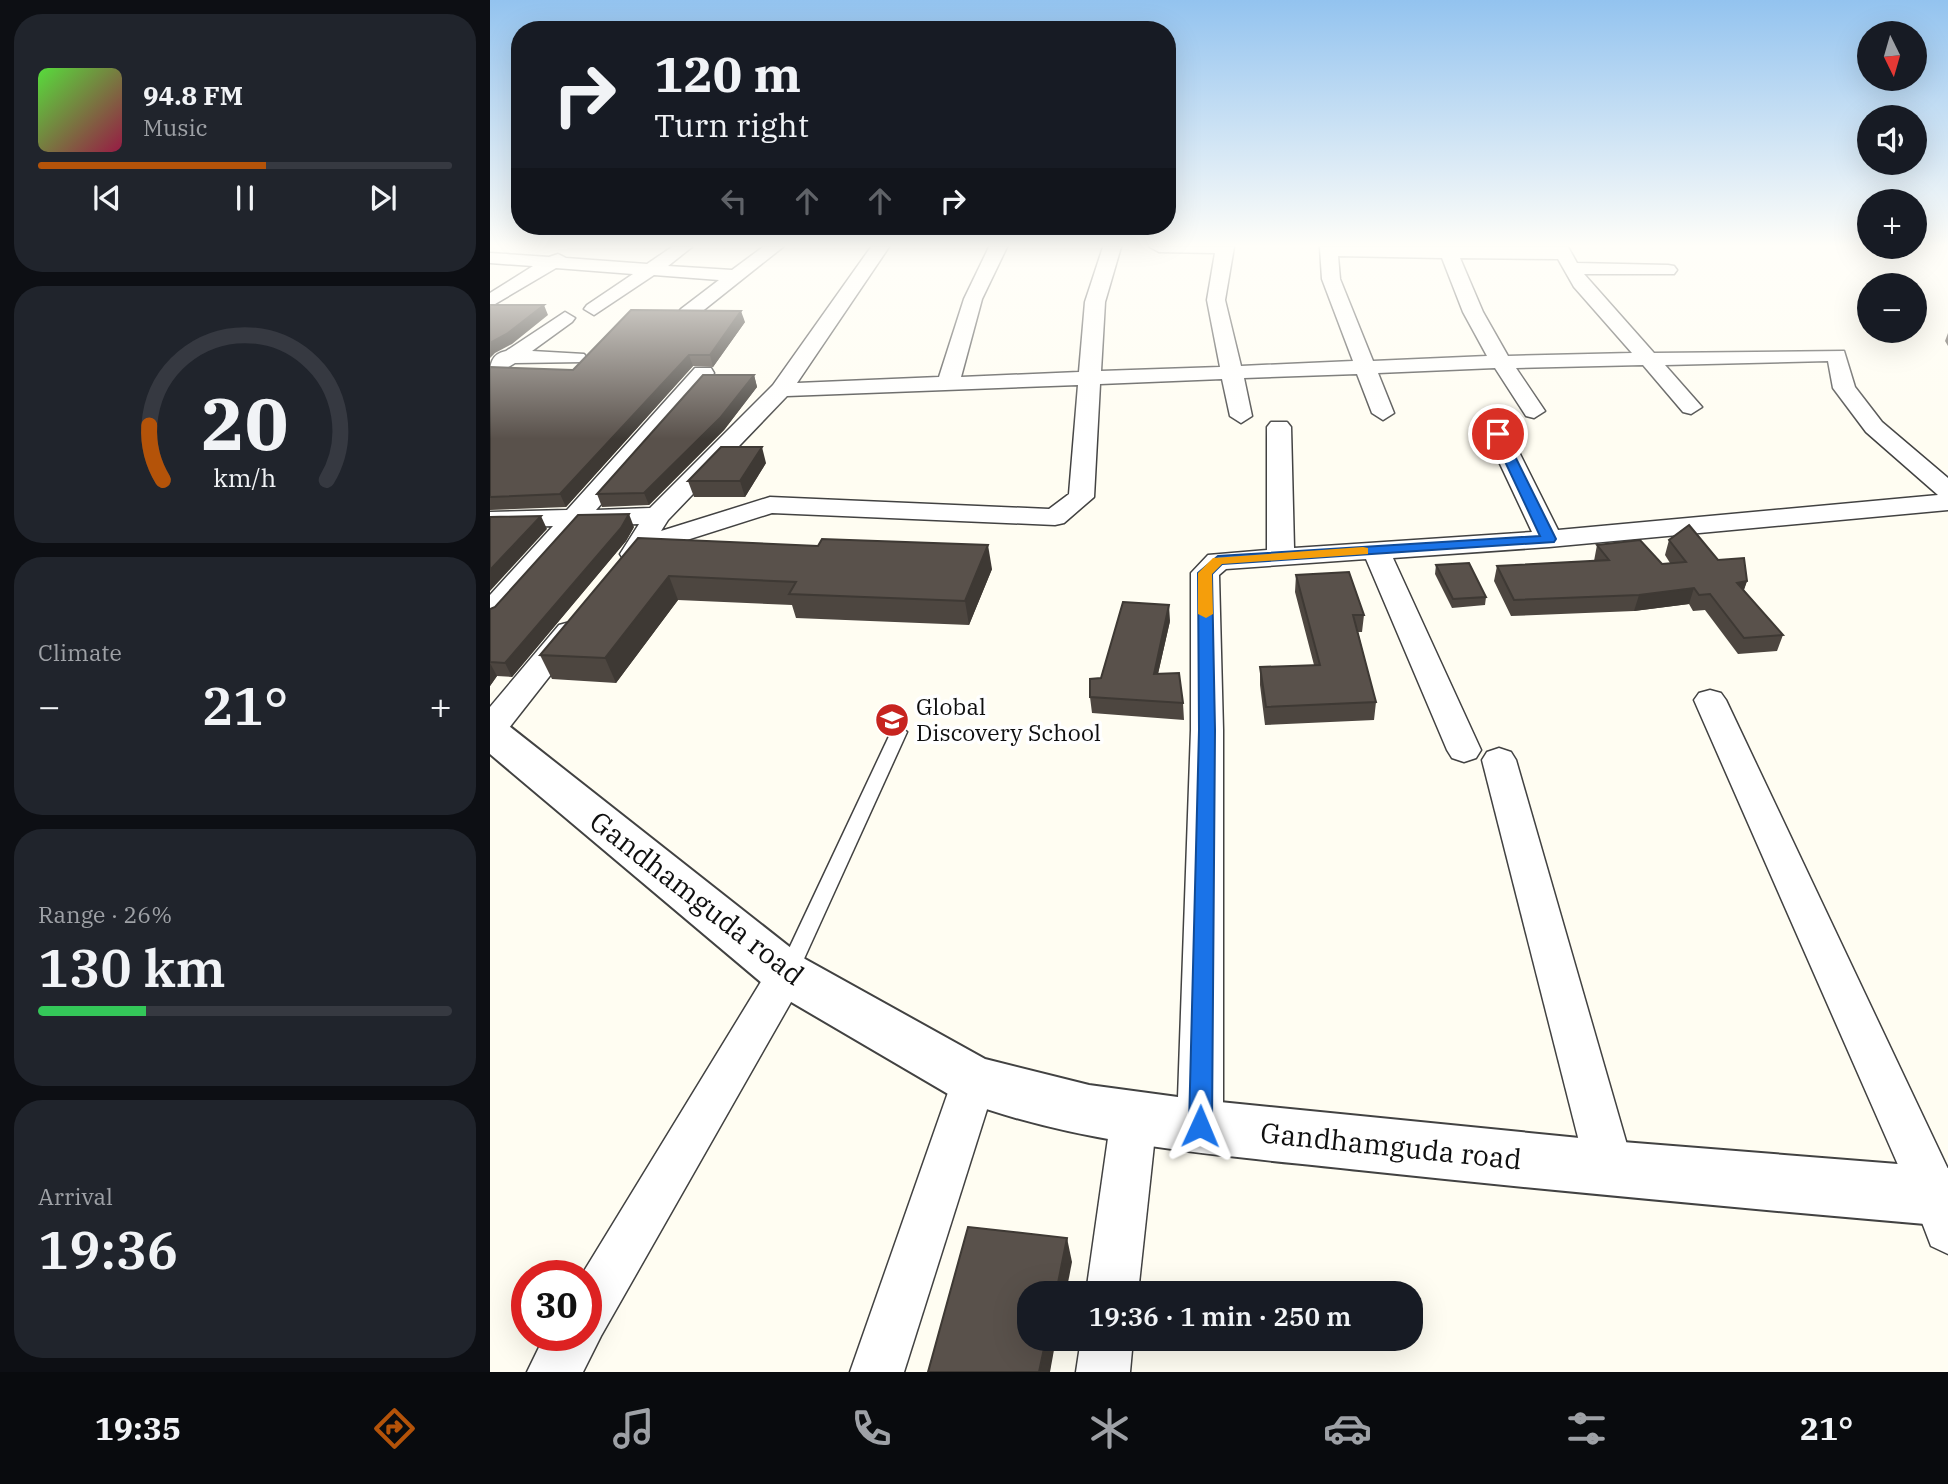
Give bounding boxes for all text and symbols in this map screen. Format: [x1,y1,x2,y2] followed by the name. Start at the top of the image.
[1857,21,1927,91] north arrow
[1857,21,1927,343] map controls
[654,42,801,105] text: 120 m
[539,49,630,140] icon: right
[143,78,243,112] text: 94.8 FM
[654,104,809,146] text: Turn right
[1857,105,1927,175] button: sound
[143,112,208,142] text: Music
[88,179,126,217] icon: previous
[226,179,264,217] icon: pause
[364,179,402,217] icon: next
[715,182,753,220] icon: left
[788,182,826,220] icon: ahead
[861,182,899,220] icon: ahead
[934,182,972,220] icon: right
[1857,189,1927,259] button: +
[1857,273,1927,343] button: −
[201,376,289,471] text: 20
[1468,404,1528,464] pin
[1479,415,1517,453] icon: arrive
[213,461,277,494] text: km/h
[38,637,122,667] text: Climate
[202,672,288,739] text: 21°
[38,681,61,730] text: −
[429,681,452,730] text: +
[916,691,1101,747] place label: Global Discovery School
[873,701,911,739] school or university icon: Global Discovery School
[583,802,812,993] street label: Gandhamguda road
[38,899,172,929] text: Range · 26%
[38,934,226,1001] text: 130 km
[1163,1089,1237,1163] position arrow
[1259,1113,1523,1178] street label: Gandhamguda road
[38,1181,113,1211] text: Arrival
[38,1216,178,1283] text: 19:36
[511,1260,602,1351] speed limit sign: 30
[1089,1299,1351,1333] text: 19:36 · 1 min · 250 m
[370,1404,419,1453] icon: directions
[609,1404,658,1453] icon: music
[847,1404,896,1453] icon: phone
[1085,1404,1134,1453] icon: climate
[1323,1404,1372,1453] icon: car
[1562,1404,1611,1453] icon: filters
[95,1407,181,1449] text: 19:35
[1800,1407,1853,1449] text: 21°

